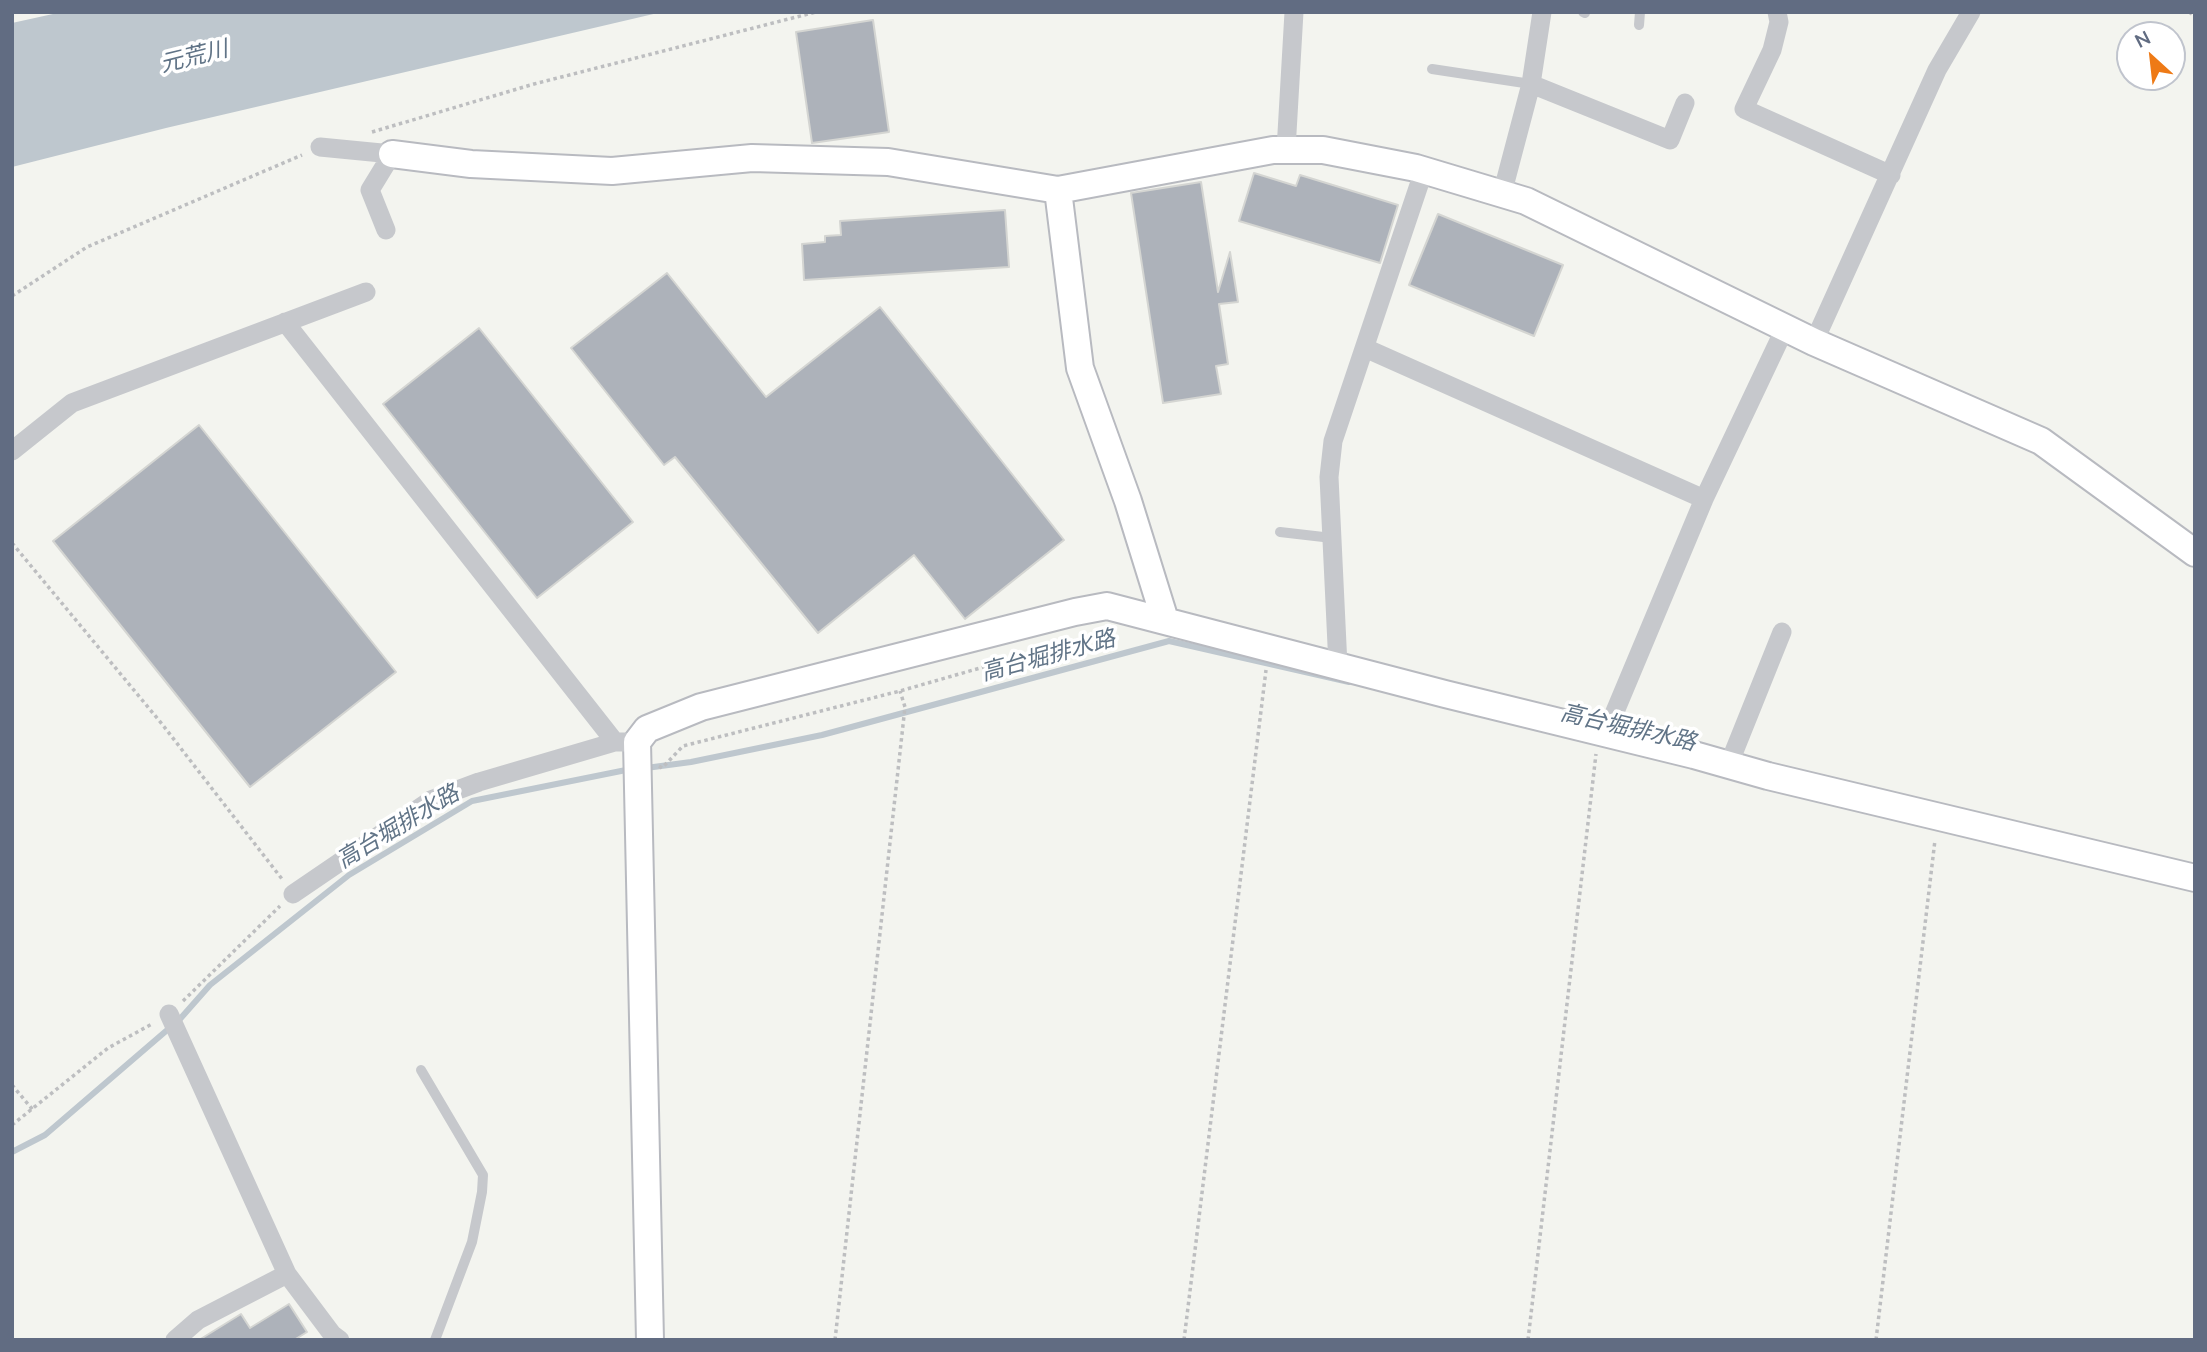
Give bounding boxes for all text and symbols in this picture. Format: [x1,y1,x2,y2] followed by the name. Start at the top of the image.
[2116,21,2186,91] north arrow
[2131,25,2154,53] text: N
[157,35,231,79] water label: 元荒川
[978,625,1118,687] water label: 高台堀排水路
[1558,699,1698,757] water label: 高台堀排水路
[332,780,464,874] water label: 高台堀排水路

